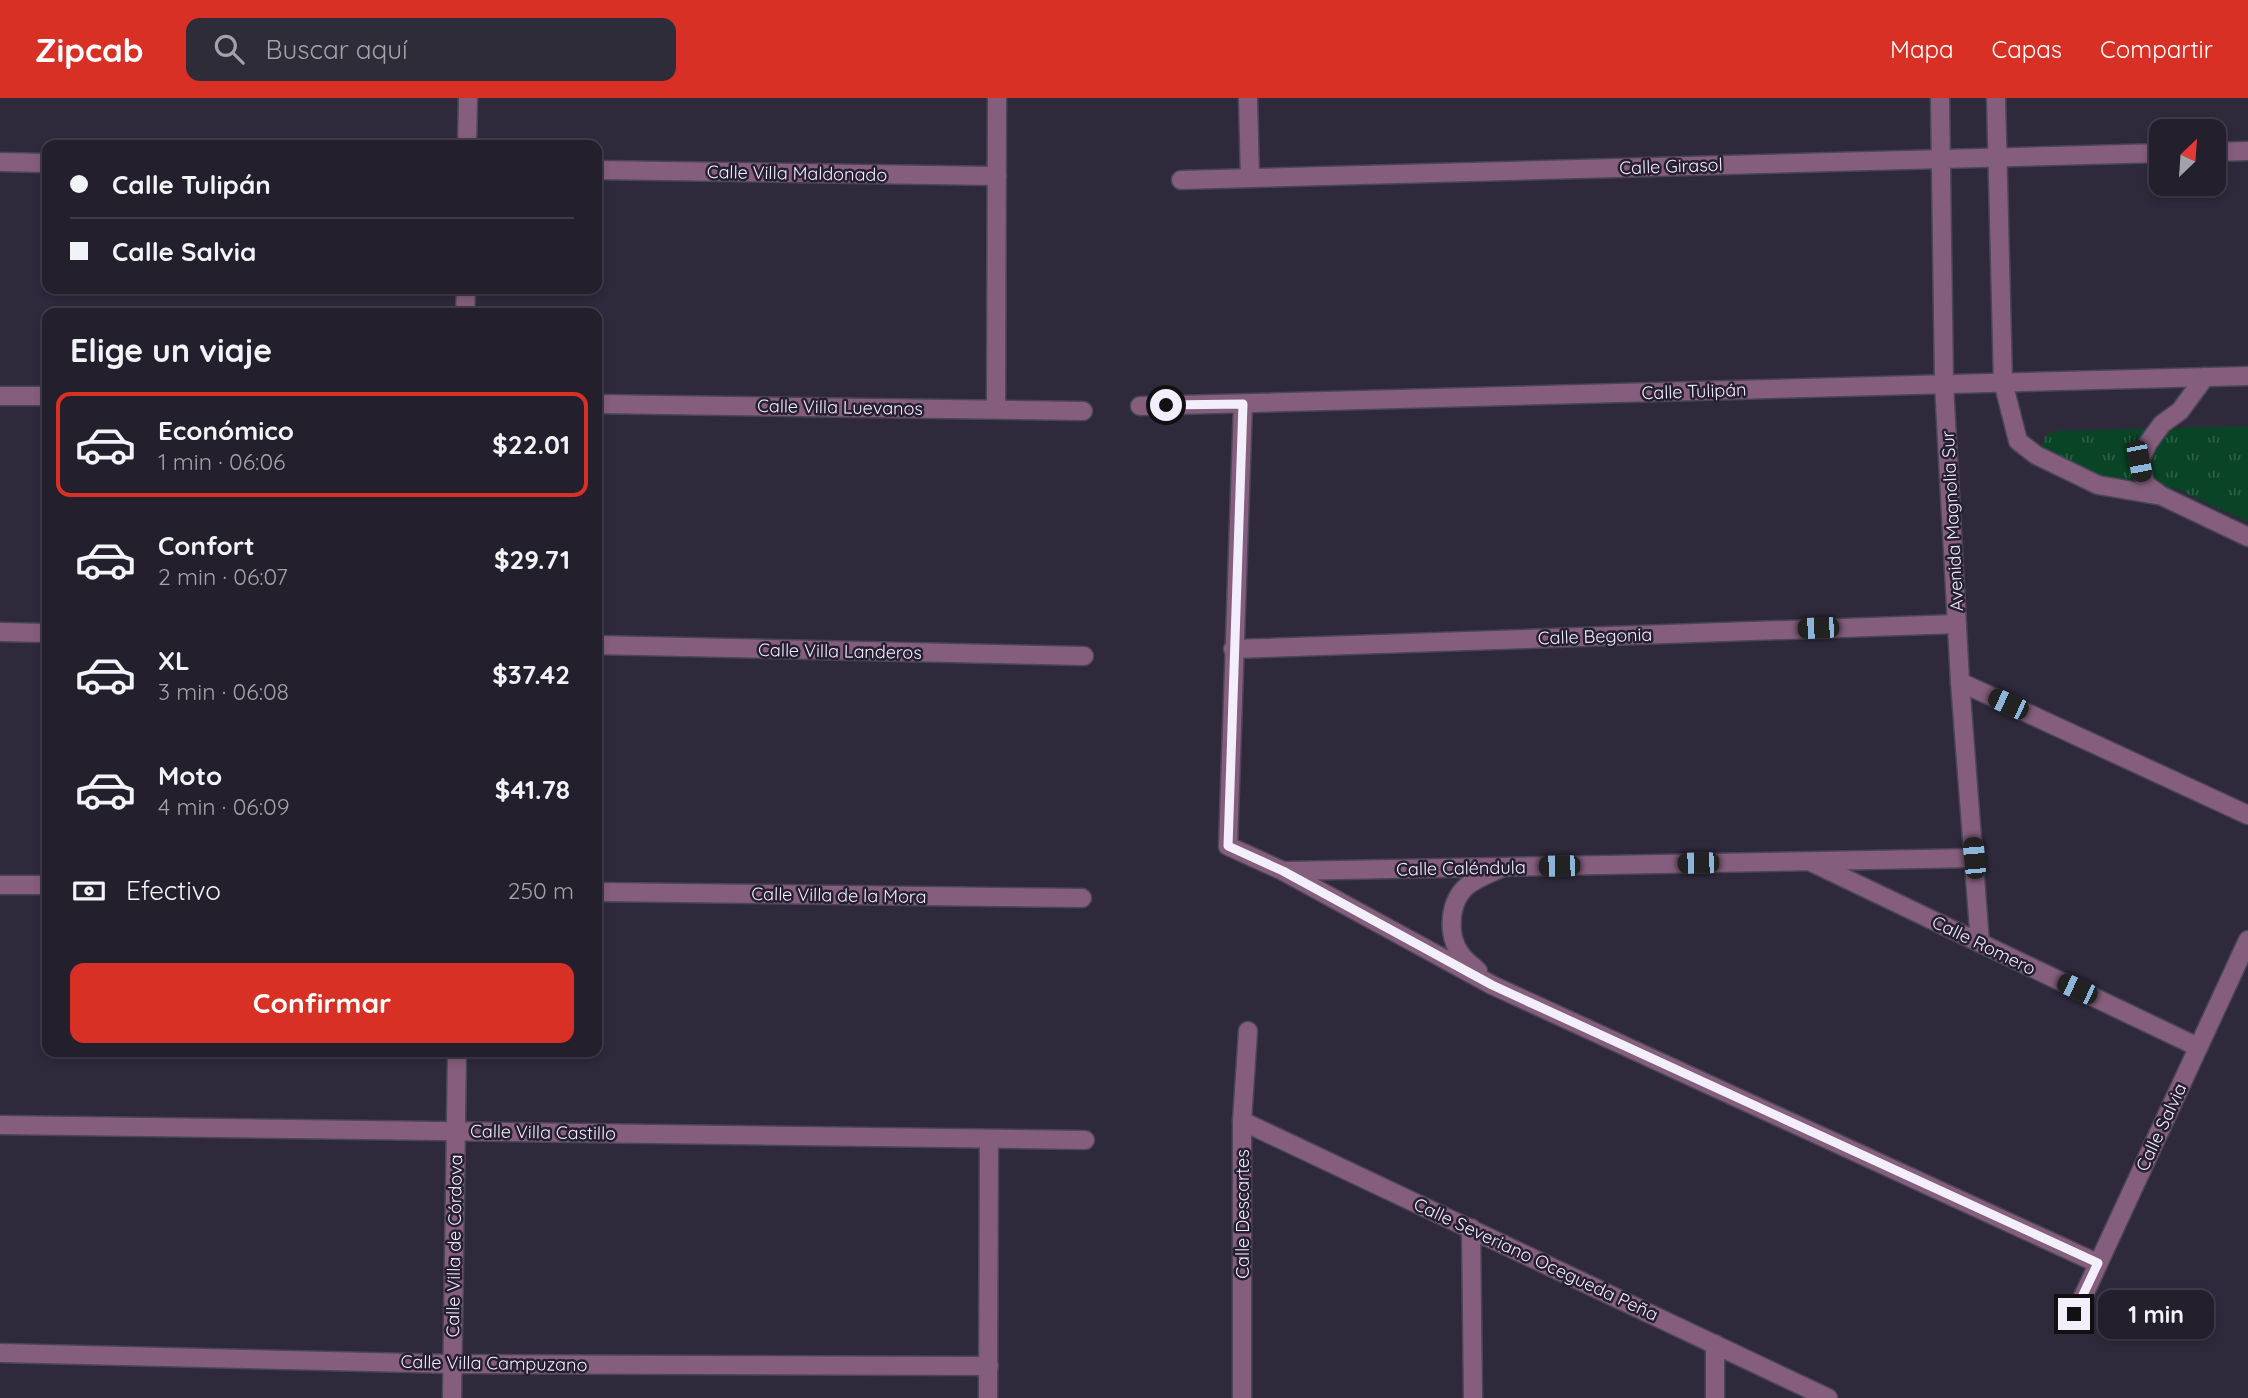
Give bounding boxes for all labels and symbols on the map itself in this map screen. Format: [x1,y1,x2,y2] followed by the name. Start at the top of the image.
[2149,119,2226,196] north arrow
[1619,153,1723,179] street label: Calle Girasol
[707,160,887,186] street label: Calle Villa Maldonado
[1641,378,1747,404] street label: Calle Tulipán
[1150,389,1182,421] route start
[757,394,923,420] street label: Calle Villa Luevanos
[1936,430,1968,612] street label: Avenida Magnolia Sur
[2125,438,2154,484] car
[1797,617,1840,639] car
[1537,623,1653,649] street label: Calle Begonia
[758,638,922,664] street label: Calle Villa Landeros
[1985,686,2032,722] car
[1962,836,1987,880] car
[1677,852,1720,874] car
[1396,855,1526,881] street label: Calle Caléndula
[1538,855,1581,877] car
[751,882,927,908] street label: Calle Villa de la Mora
[1928,910,2040,980] street label: Calle Romero
[2054,971,2101,1007] car
[2131,1079,2191,1175] street label: Calle Salvia
[470,1119,616,1145] street label: Calle Villa Castillo
[1231,1149,1254,1279] street label: Calle Descartes
[441,1154,467,1338] street label: Calle Villa de Córdova
[1410,1192,1662,1326] street label: Calle Severiano Ocegueda Peña
[2098,1290,2214,1338] callout: 1 min
[2058,1298,2090,1330] route end
[400,1350,588,1376] street label: Calle Villa Campuzano

